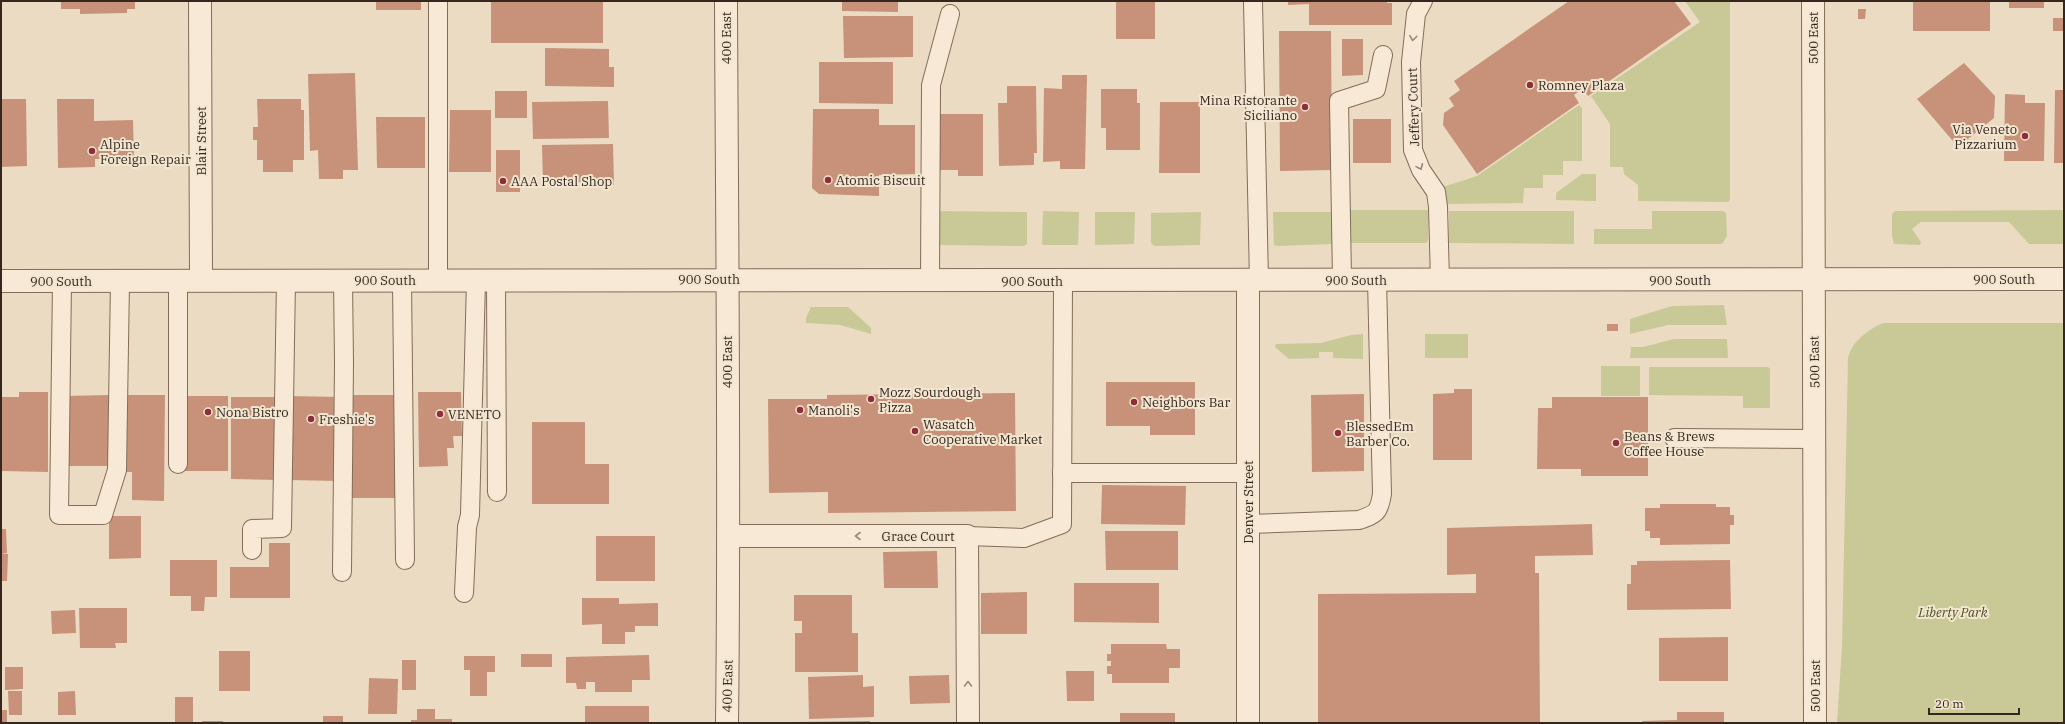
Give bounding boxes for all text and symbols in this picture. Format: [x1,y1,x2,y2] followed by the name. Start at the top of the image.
[718,11,735,64] street label: 400 East
[1805,11,1822,64] street label: 500 East
[1409,35,1418,41] one-way arrow
[1404,67,1423,147] street label: Jeffery Court
[1538,77,1624,94] place label: Romney Plaza
[1525,80,1535,90] marker: Romney Plaza
[1199,92,1297,124] place label: Mina Ristorante Siciliano
[1300,102,1310,112] marker: Mina Ristorante Siciliano
[193,106,210,176] street label: Blair Street
[1952,121,2017,153] place label: Via Veneto Pizzarium
[2020,131,2030,141] marker: Via Veneto Pizzarium
[100,136,191,168] place label: Alpine Foreign Repair
[87,146,97,156] marker: Alpine Foreign Repair
[1415,162,1423,170] one-way arrow
[836,172,926,189] place label: Atomic Biscuit
[511,173,612,190] place label: AAA Postal Shop
[823,175,833,185] marker: Atomic Biscuit
[498,176,508,186] marker: AAA Postal Shop
[678,271,740,288] street label: 900 South
[1973,271,2035,288] street label: 900 South
[354,272,416,289] street label: 900 South
[1325,272,1387,289] street label: 900 South
[1649,272,1711,289] street label: 900 South
[30,273,92,290] street label: 900 South
[1001,273,1063,290] street label: 900 South
[719,335,736,388] street label: 400 East
[1806,335,1823,388] street label: 500 East
[879,384,981,416] place label: Mozz Sourdough Pizza
[866,394,876,404] marker: Mozz Sourdough Pizza
[1142,394,1230,411] place label: Neighbors Bar
[1129,397,1139,407] marker: Neighbors Bar
[808,402,860,419] place label: Manoli's
[216,404,289,421] place label: Nona Bistro
[795,405,805,415] marker: Manoli's
[448,406,501,423] place label: VENETO
[203,407,213,417] marker: Nona Bistro
[435,409,445,419] marker: VENETO
[319,411,374,428] place label: Freshie's
[306,414,316,424] marker: Freshie's
[923,416,1043,448] place label: Wasatch Cooperative Market
[1346,418,1414,450] place label: BlessedEm Barber Co.
[910,426,920,436] marker: Wasatch Cooperative Market
[1333,428,1343,438] marker: BlessedEm Barber Co.
[1624,428,1715,460] place label: Beans & Brews Coffee House
[1611,438,1621,448] marker: Beans & Brews Coffee House
[1240,460,1257,544] street label: Denver Street
[882,528,955,545] street label: Grace Court
[855,532,861,540] one-way arrow
[1917,604,1988,621] park label: Liberty Park
[719,659,736,713] street label: 400 East
[1807,659,1824,712] street label: 500 East
[964,681,972,687] one-way arrow
[1929,690,2019,716] scale bar
[1935,696,1964,711] text: 20 m

